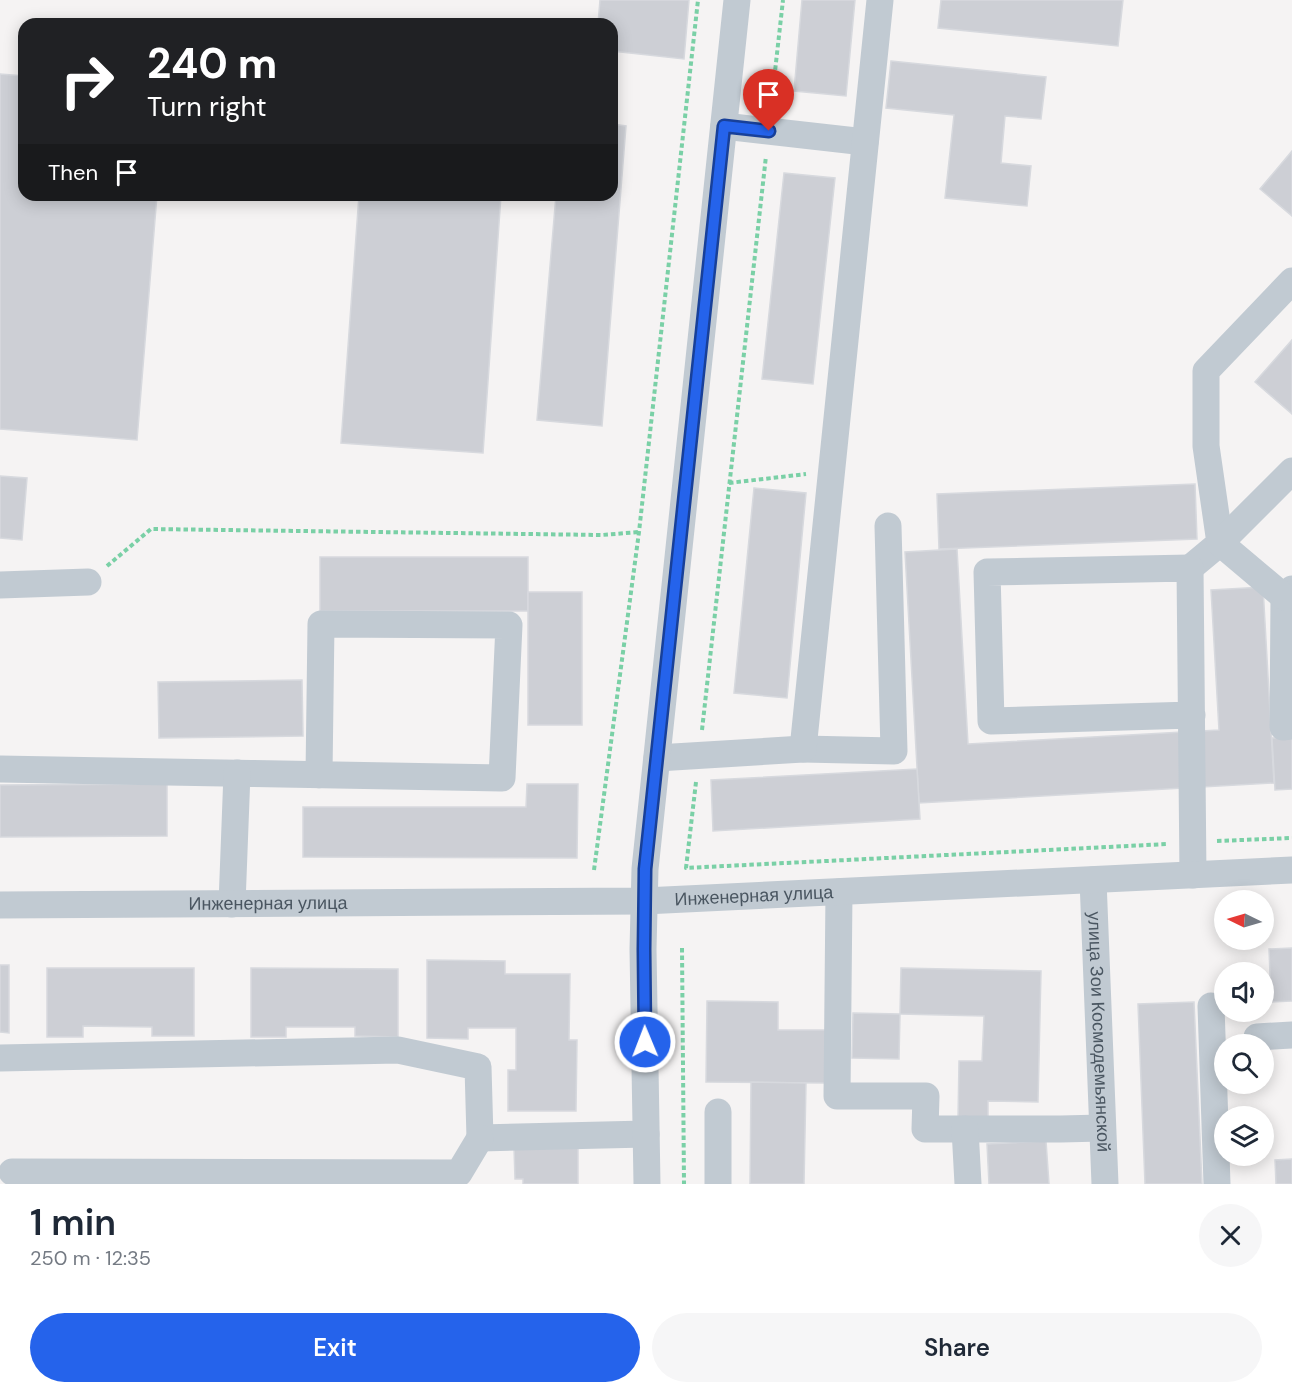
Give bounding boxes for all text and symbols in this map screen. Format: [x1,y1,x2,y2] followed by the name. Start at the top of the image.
[147,36,277,91] text: 240 m
[48,42,126,120] icon: right
[743,69,794,131] pin
[752,78,785,111] icon: arrive
[147,89,267,124] text: Turn right
[110,156,143,189] icon: arrive
[48,158,98,187] text: Then
[674,880,835,912] street label: Инженерная улица
[1214,890,1274,950] north arrow
[1214,890,1274,1166] map controls
[188,891,349,916] street label: Инженерная улица
[1082,911,1116,1153] street label: улица Зои Космодемьянской
[1214,962,1274,1022] button: sound
[613,1010,677,1074] position arrow
[1214,1034,1274,1094] button: search
[1214,1106,1274,1166] button: layers
[30,1199,116,1246] text: 1 min
[1199,1204,1262,1267] button: close
[30,1245,151,1271] text: 250 m · 12:35
[30,1313,640,1382] button: Exit
[652,1313,1262,1382] button: Share

